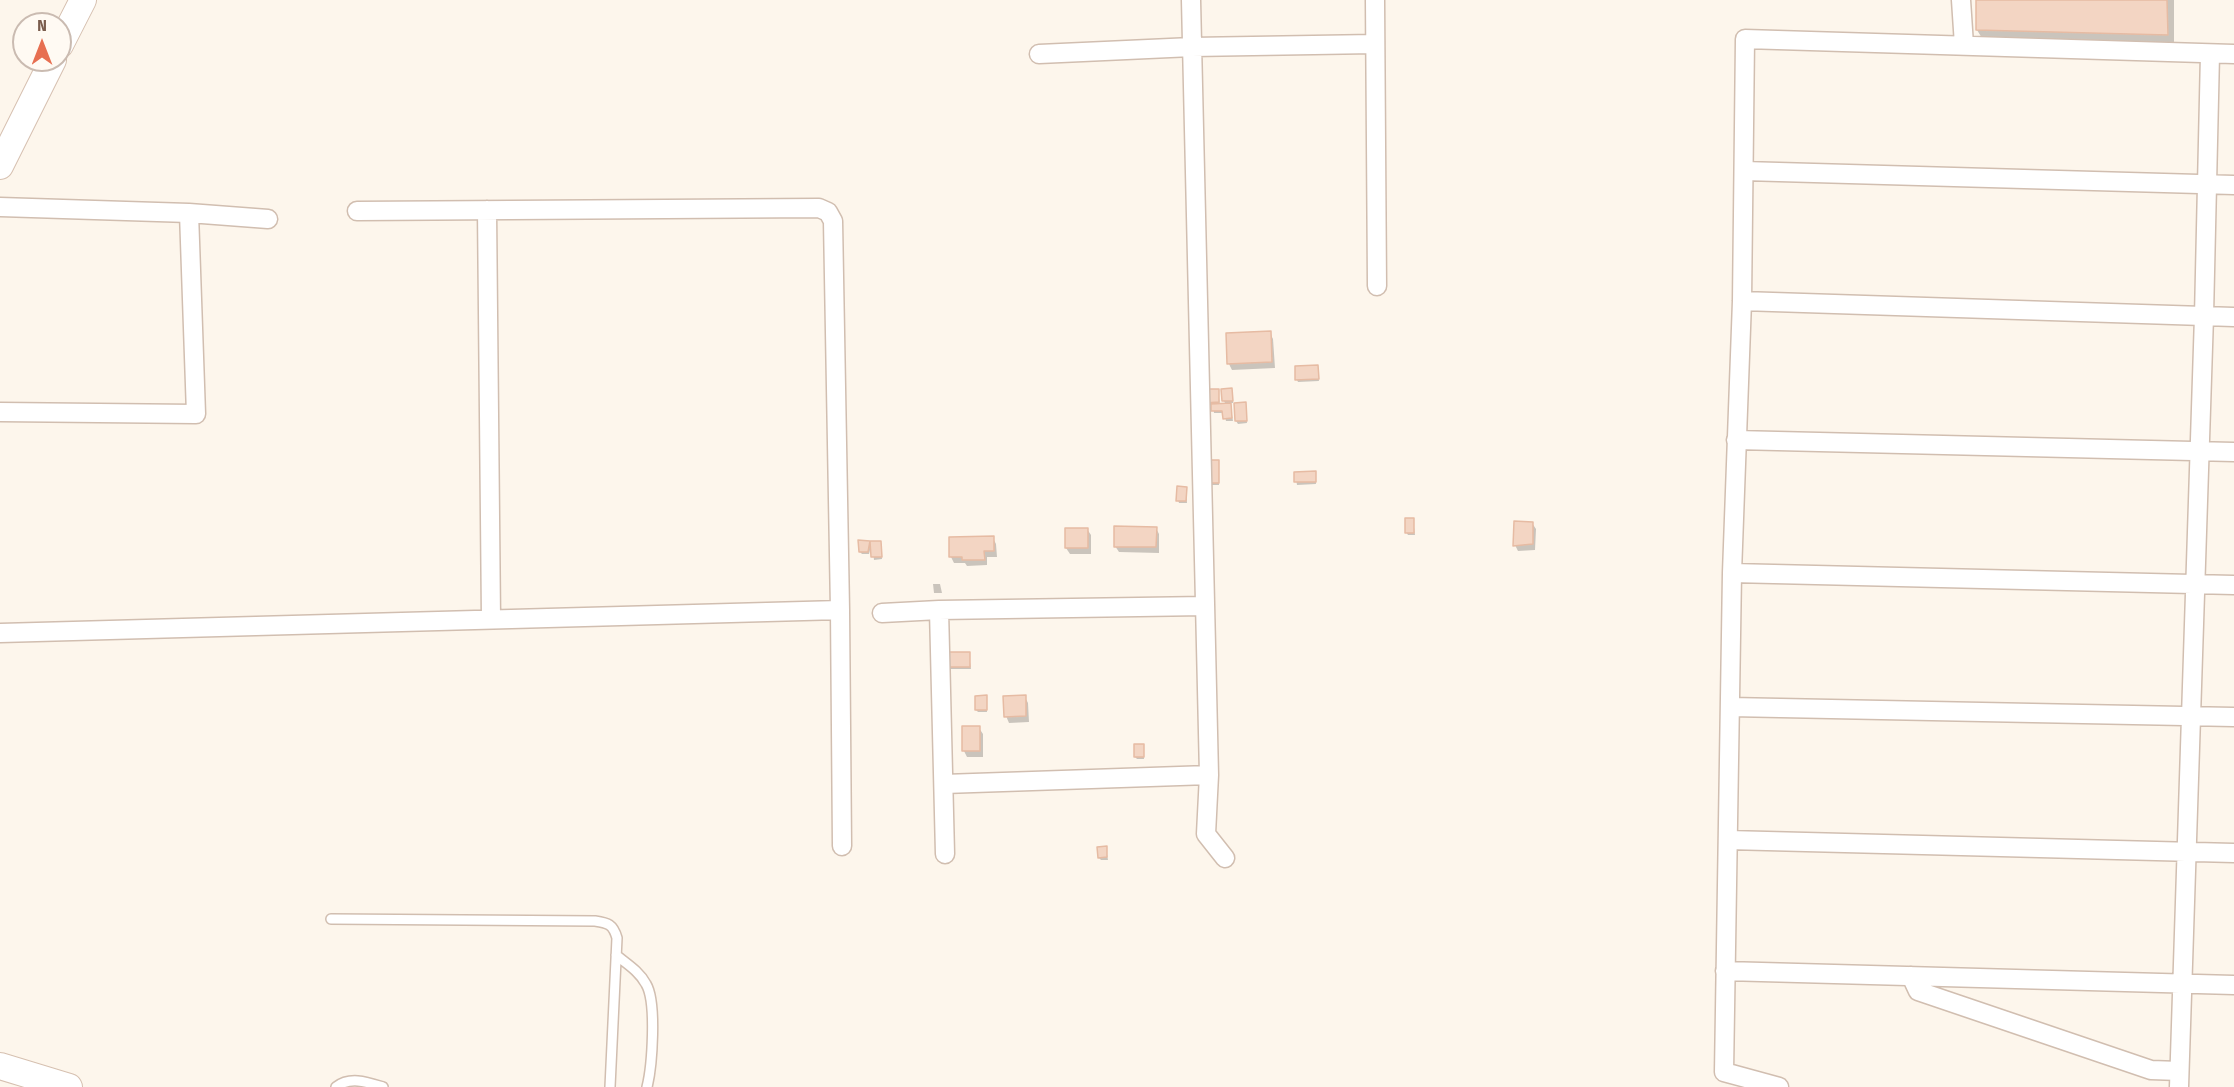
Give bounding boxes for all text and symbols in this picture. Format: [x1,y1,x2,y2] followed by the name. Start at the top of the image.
[12,12,72,72] north arrow
[37,16,47,35] text: N

